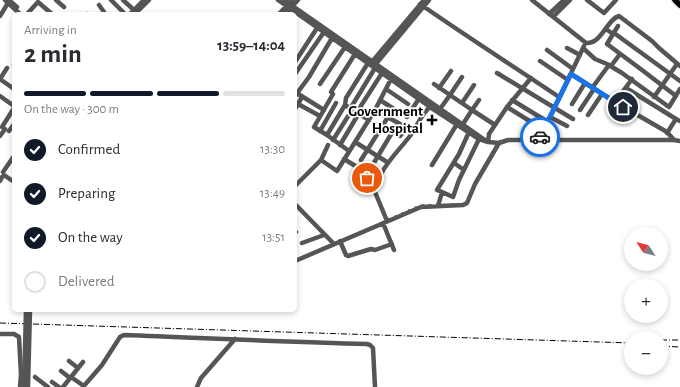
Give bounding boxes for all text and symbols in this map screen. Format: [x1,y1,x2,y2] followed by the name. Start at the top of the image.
[24,24,77,37] text: Arriving in
[217,38,285,53] text: 13:59–14:04
[24,41,82,67] text: 2 min
[606,90,640,124] pin
[612,96,634,118] icon: home
[24,103,119,116] text: On the way · 300 m
[348,104,423,136] place label: Government Hospital
[426,114,438,126] marker: Government Hospital
[520,117,560,157] courier
[529,126,551,148] icon: car
[24,139,46,161] icon: check
[58,142,120,157] text: Confirmed
[260,143,285,156] text: 13:30
[350,161,384,195] pin
[356,167,378,189] icon: bag
[24,183,46,205] icon: check
[58,186,115,201] text: Preparing
[260,187,285,200] text: 13:49
[24,227,46,249] icon: check
[624,227,668,271] north arrow
[624,227,668,375] map controls
[58,230,123,245] text: On the way
[262,231,285,244] text: 13:51
[58,274,115,289] text: Delivered
[624,279,668,323] button: +
[624,331,668,375] button: −

